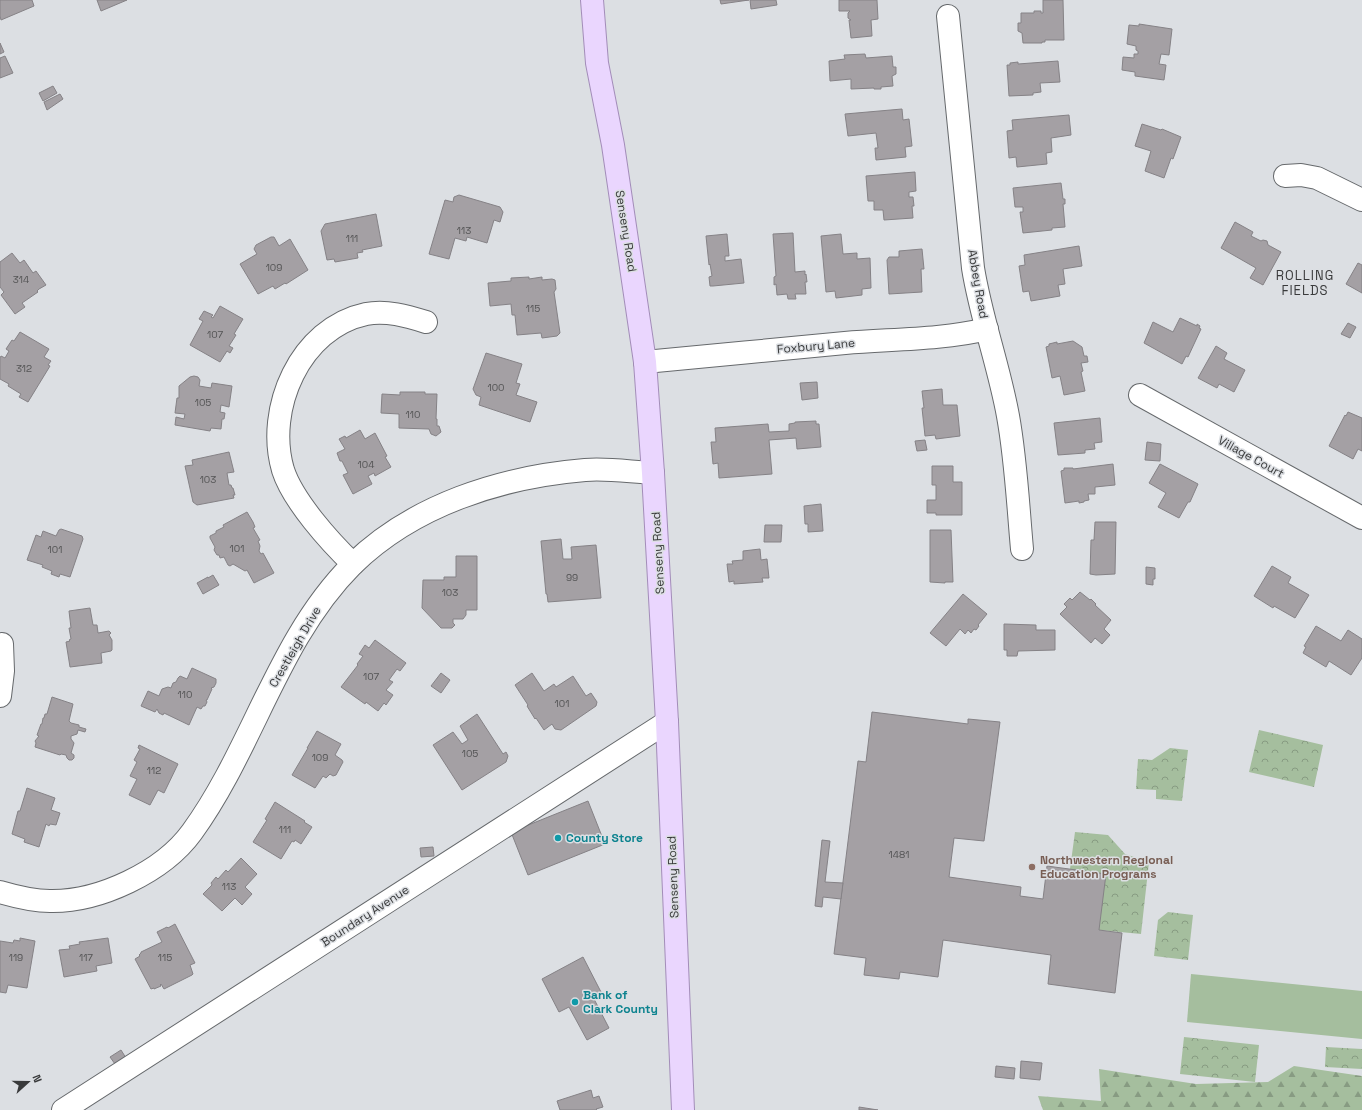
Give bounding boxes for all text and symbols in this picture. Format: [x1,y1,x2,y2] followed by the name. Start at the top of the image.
[612,189,640,273] street label: Senseny Road
[457,224,471,237] house number: 113
[346,232,358,245] house number: 111
[964,248,992,320] street label: Abbey Road
[266,261,282,274] house number: 109
[1276,267,1334,299] district label: ROLLING FIELDS
[13,273,29,286] house number: 314
[526,302,540,315] house number: 115
[207,328,223,341] house number: 107
[776,335,856,357] street label: Foxbury Lane
[16,362,32,375] house number: 312
[488,381,505,394] house number: 100
[195,396,211,409] house number: 105
[406,408,420,421] house number: 110
[1215,432,1287,482] street label: Village Court
[358,458,374,471] house number: 104
[200,473,216,486] house number: 103
[648,511,668,595] street label: Senseny Road
[230,542,244,555] house number: 101
[48,543,62,556] house number: 101
[566,571,578,584] house number: 99
[442,586,458,599] house number: 103
[265,604,325,690] street label: Crestleigh Drive
[363,670,379,683] house number: 107
[178,688,192,701] house number: 110
[555,697,569,710] house number: 101
[462,747,478,760] house number: 105
[312,751,328,764] house number: 109
[147,764,161,777] house number: 112
[279,823,291,836] house number: 111
[566,830,643,846] place label: County Store
[553,833,563,843] marker: County Store
[664,836,682,918] street label: Senseny Road
[889,848,909,861] house number: 1481
[1040,852,1173,882] place label: Northwestern Regional Education Programs
[1027,862,1037,872] marker: Northwestern Regional Education Programs
[222,880,236,893] house number: 113
[318,882,412,950] street label: Boundary Avenue
[9,951,23,964] house number: 119
[79,951,93,964] house number: 117
[158,951,172,964] house number: 115
[583,987,658,1017] place label: Bank of Clark County
[570,997,580,1007] marker: Bank of Clark County
[8,1062,48,1102] north arrow
[29,1072,45,1084] text: N

